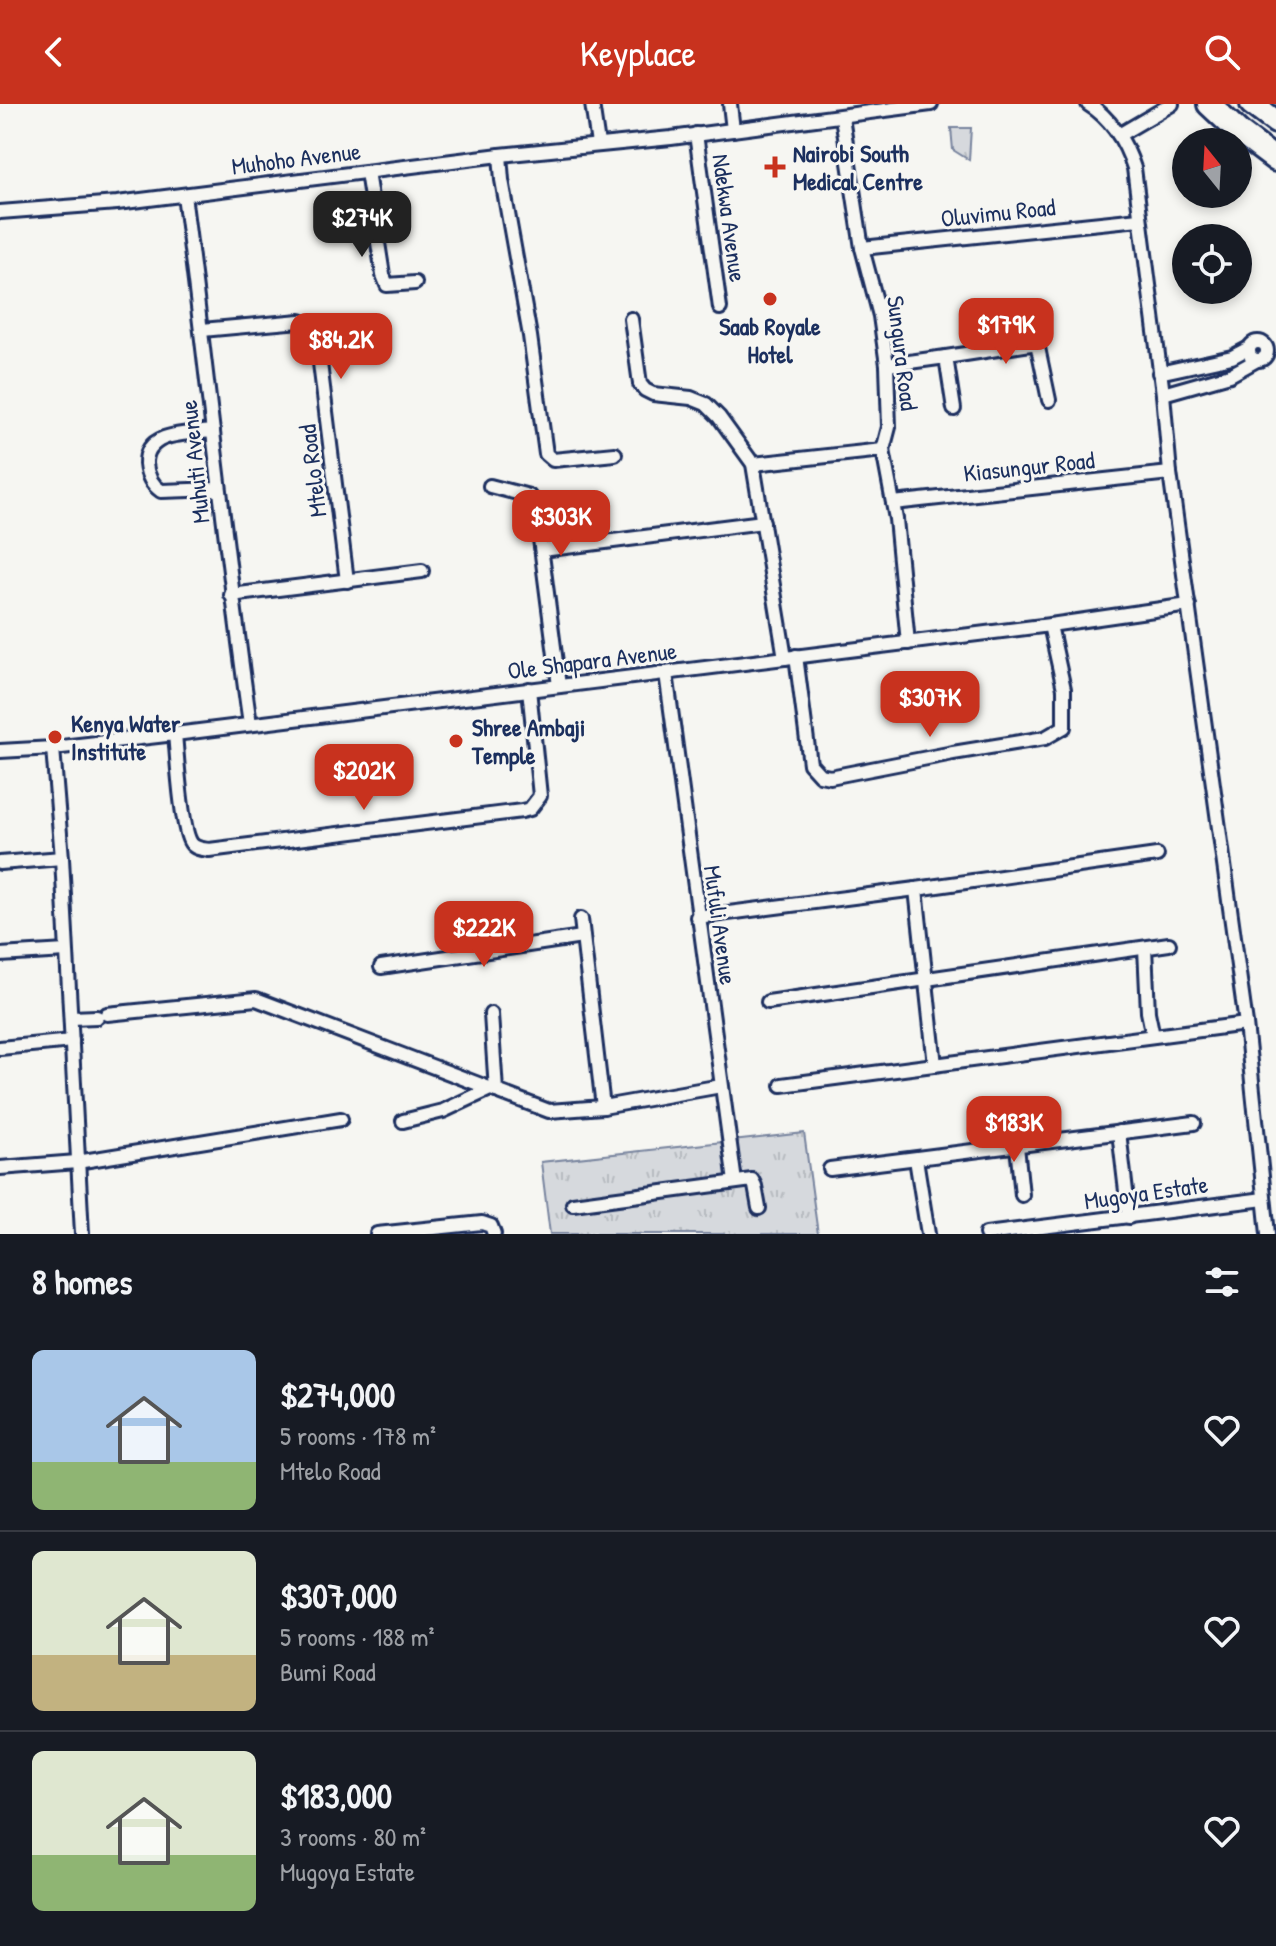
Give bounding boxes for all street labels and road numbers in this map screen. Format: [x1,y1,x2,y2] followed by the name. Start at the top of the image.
[230,134,363,182] street label: Muhoho Avenue
[705,152,755,284] street label: Ndekwa Avenue
[939,190,1057,234] street label: Oluvimu Road
[880,294,926,412] street label: Sungura Road
[172,398,216,525] street label: Muhuti Avenue
[290,423,334,519] street label: Mtelo Road
[962,443,1096,489] street label: Kiasungur Road
[506,634,679,686] street label: Ole Shapara Avenue
[697,863,745,987] street label: Mufuli Avenue
[1082,1167,1210,1217] street label: Mugoya Estate

